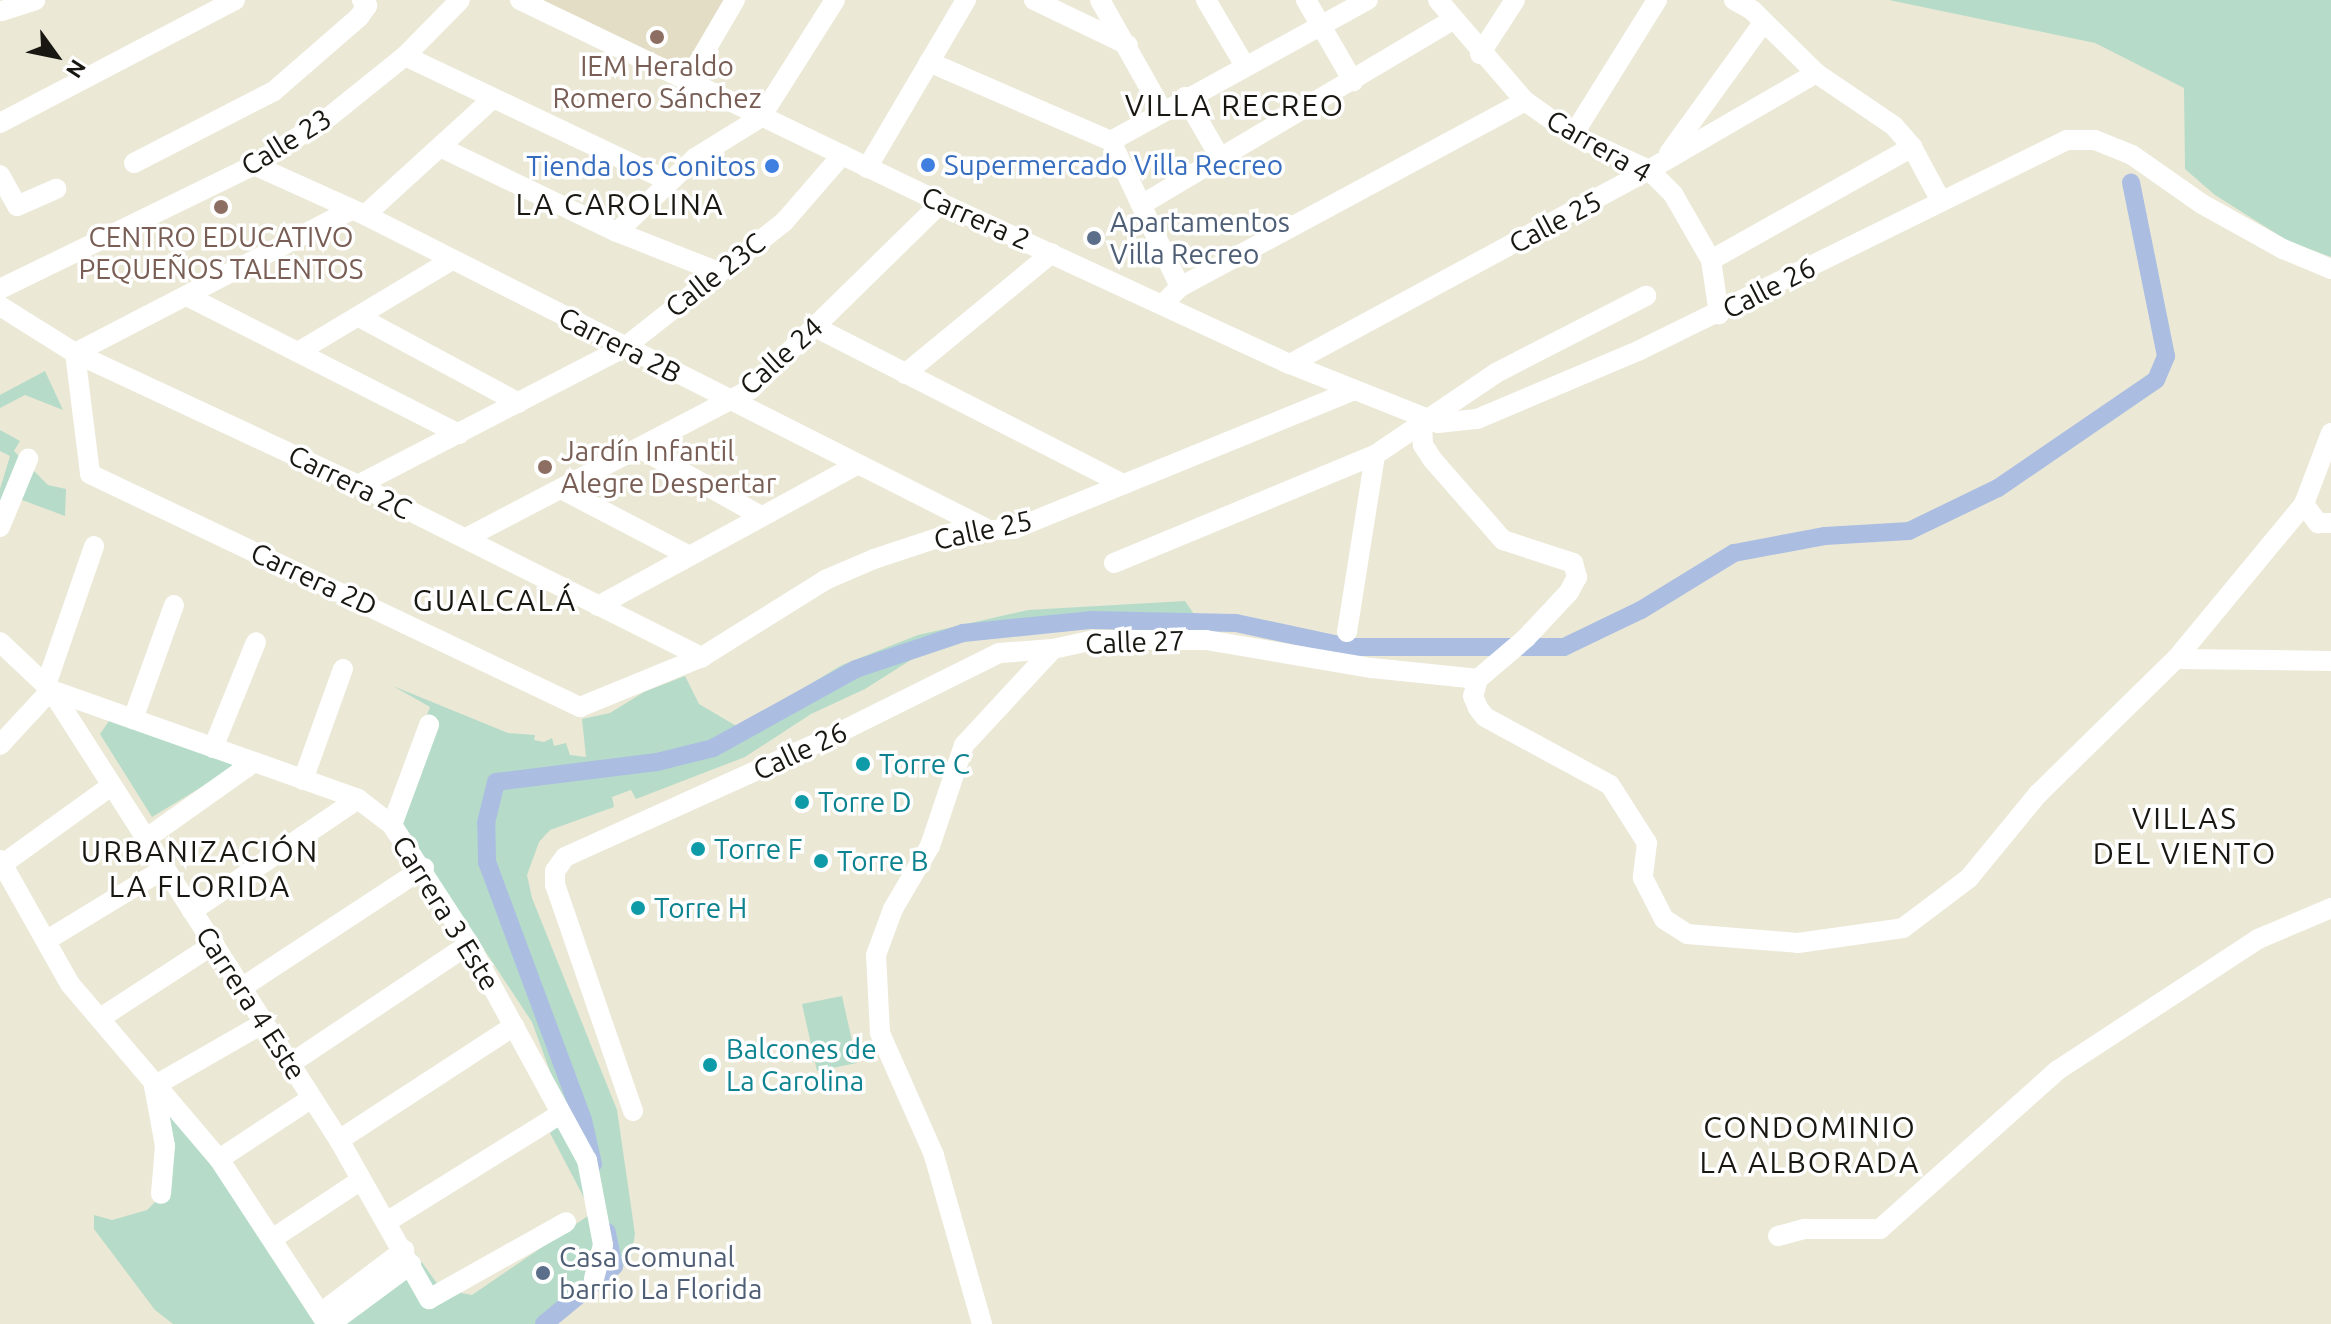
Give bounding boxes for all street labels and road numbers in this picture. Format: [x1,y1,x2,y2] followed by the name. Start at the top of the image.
[235,101,337,183] street label: Calle 23
[1541,103,1657,189] street label: Carrera 4
[916,179,1036,257] street label: Carrera 2
[1503,184,1607,260] street label: Calle 25
[659,226,771,324] street label: Calle 23C
[1717,250,1821,326] street label: Calle 26
[553,300,687,390] street label: Carrera 2B
[733,310,829,402] street label: Calle 24
[283,438,417,526] street label: Carrera 2C
[931,503,1035,557] street label: Calle 25
[246,535,382,623] street label: Carrera 2D
[1085,623,1185,661] street label: Calle 27
[748,715,852,787] street label: Calle 26
[385,829,507,997] street label: Carrera 3 Este
[189,920,313,1086] street label: Carrera 4 Este

